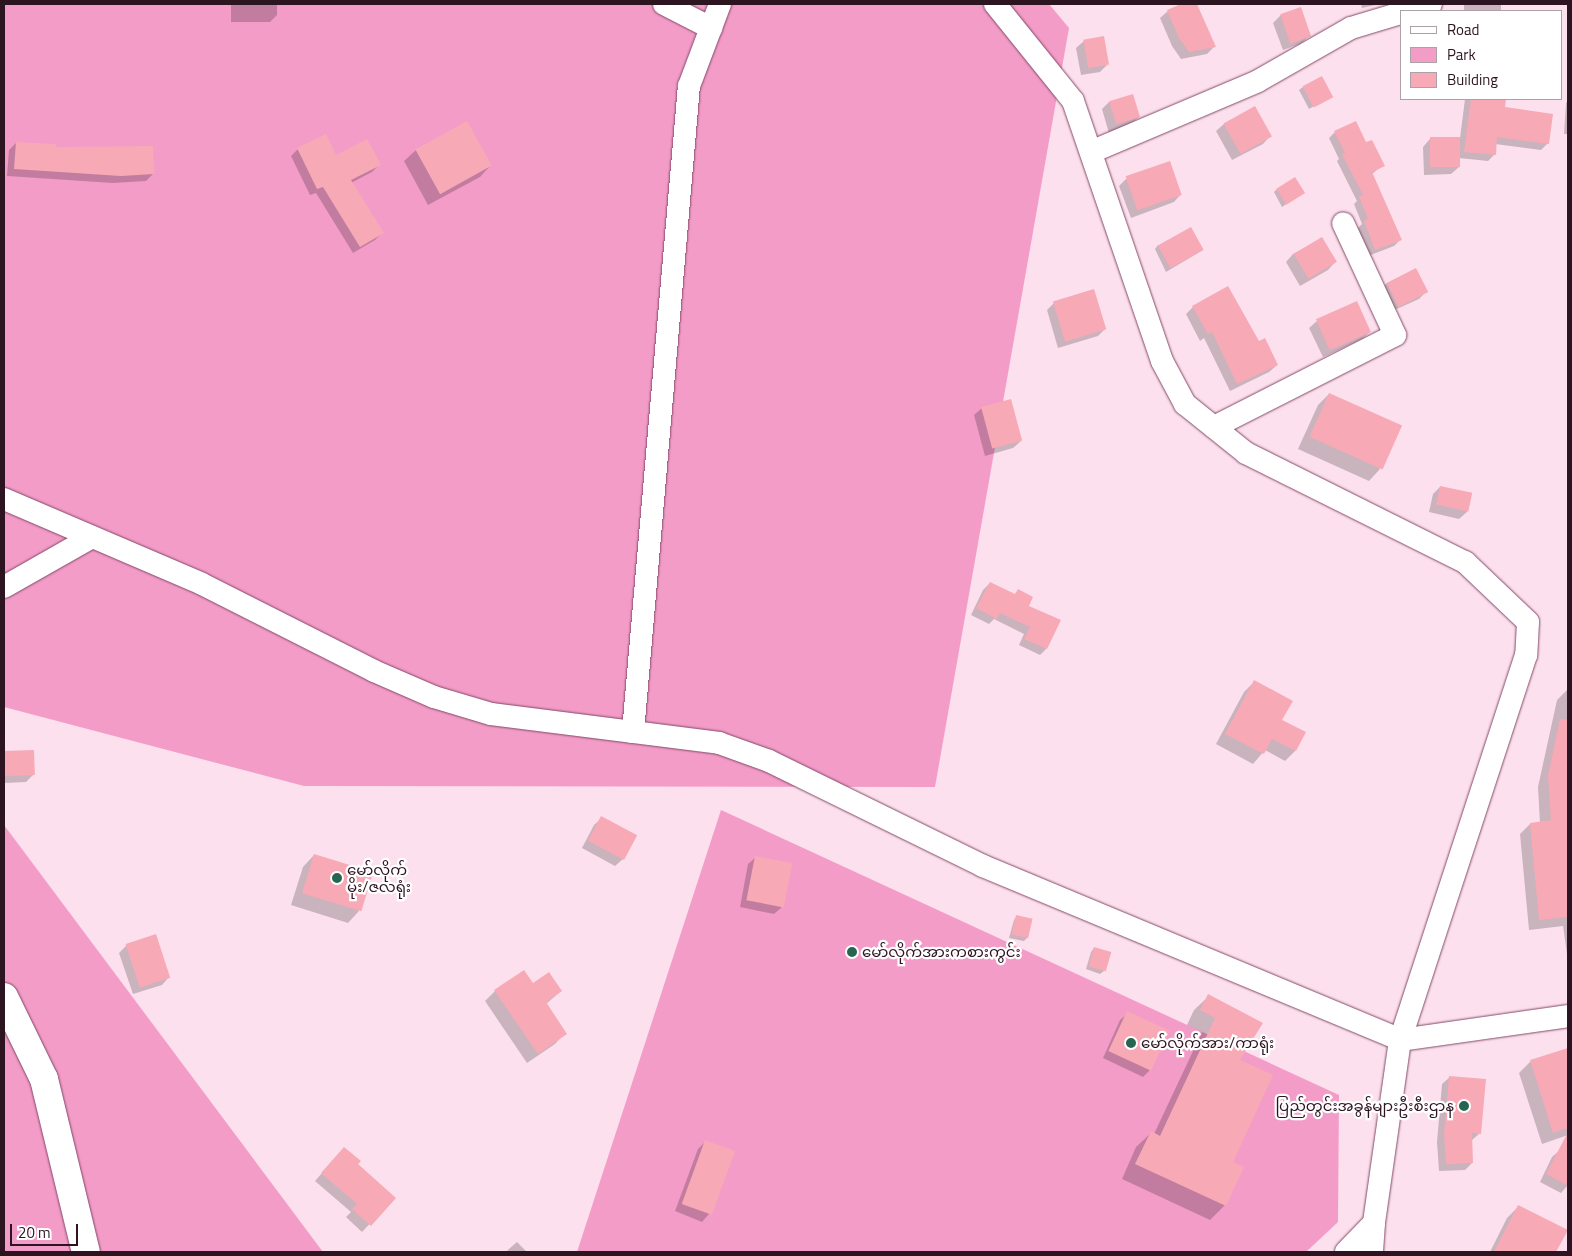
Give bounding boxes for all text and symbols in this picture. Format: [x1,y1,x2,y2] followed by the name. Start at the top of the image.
[1400,10,1562,100] legend
[1447,18,1479,41] text: Road
[1447,43,1476,66] text: Park
[1447,68,1498,91] text: Building
[347,860,411,895] place label: မော်လိုက် မိုး/ဇလရုံး
[331,872,343,884] marker: မော်လိုက် မိုး/ဇလရုံး
[862,943,1021,961] place label: မော်လိုက်အားကစားကွင်း
[846,946,858,958] marker: မော်လိုက်အားကစားကွင်း
[1141,1034,1274,1052] place label: မော်လိုက်အား/ကာရုံး
[1125,1037,1137,1049] marker: မော်လိုက်အား/ကာရုံး
[1276,1097,1454,1115] place label: ပြည်တွင်းအခွန်များဦးစီးဌာန
[1458,1100,1470,1112] marker: ပြည်တွင်းအခွန်များဦးစီးဌာန
[12,1214,80,1246] scale bar
[18,1221,51,1244] text: 20 m

